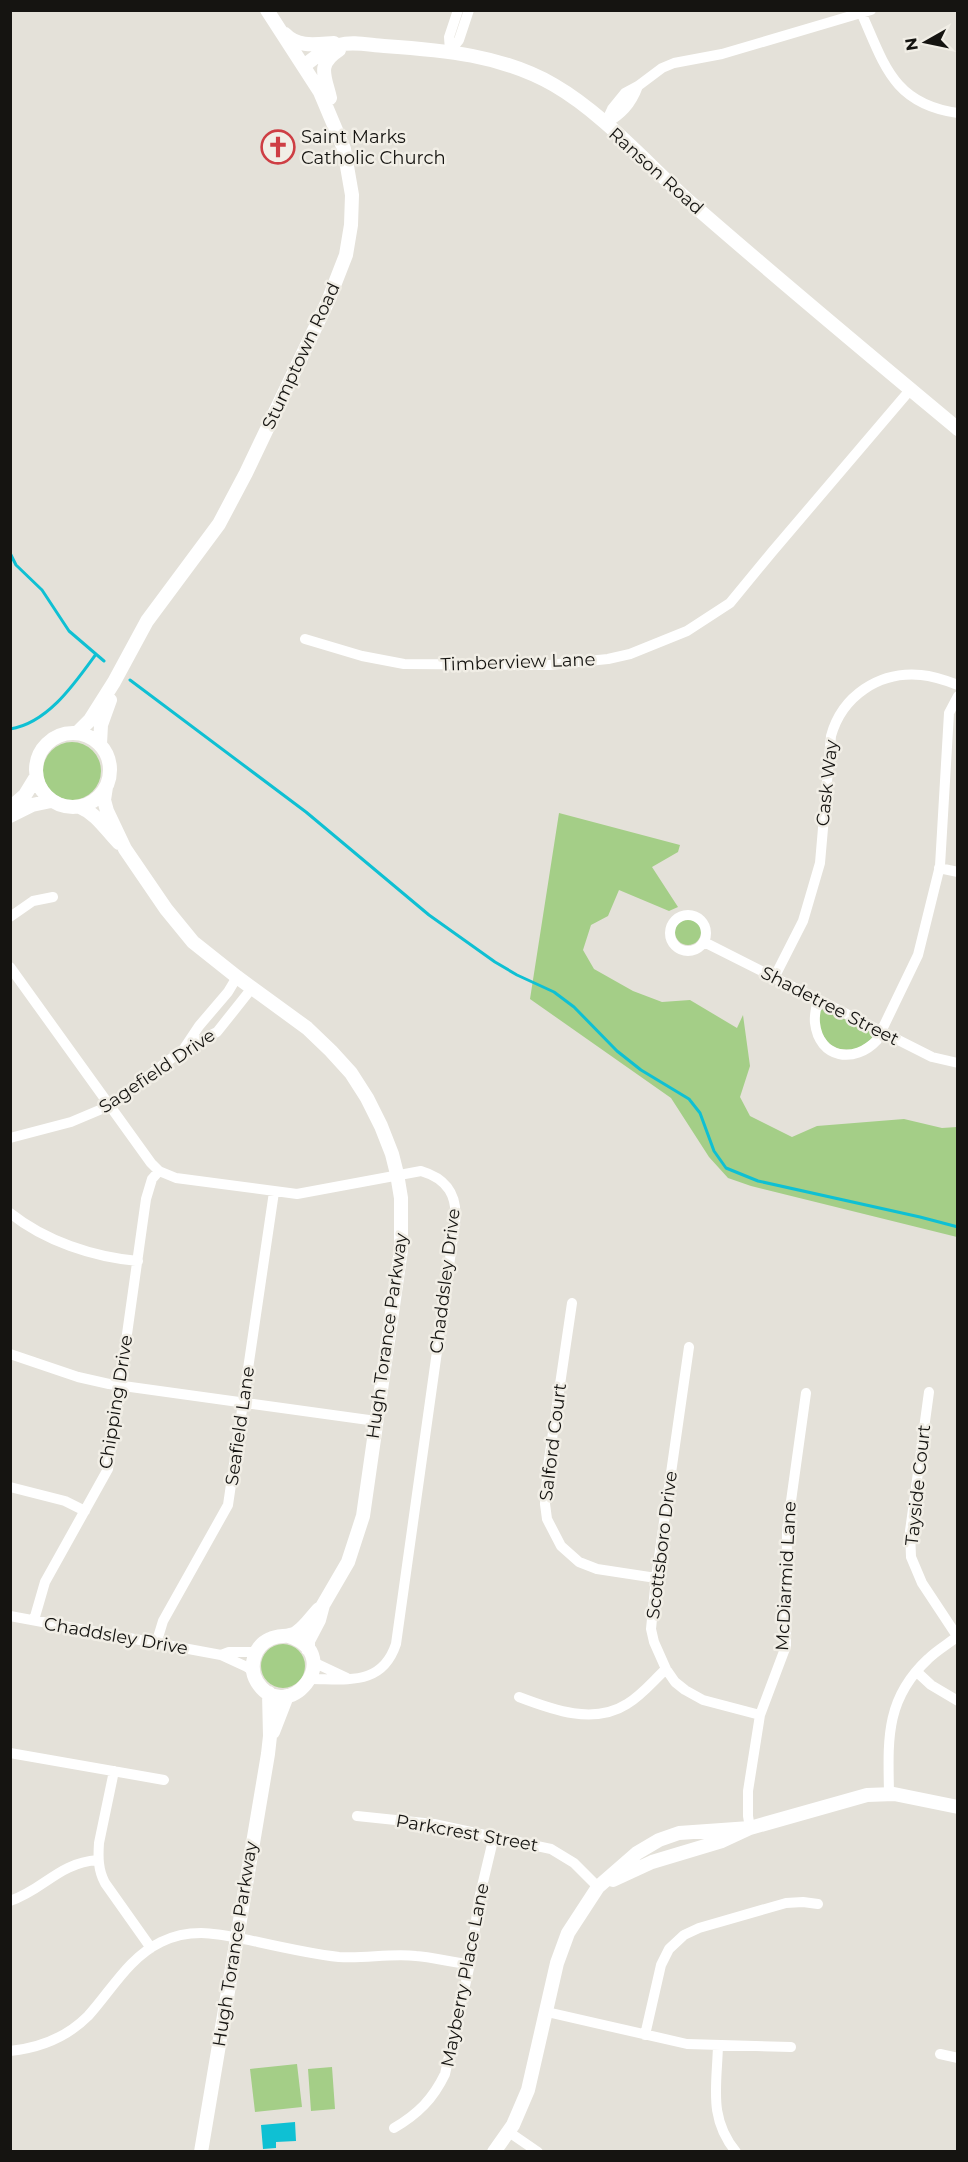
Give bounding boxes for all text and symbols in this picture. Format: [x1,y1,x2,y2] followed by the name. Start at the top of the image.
[896,12,956,72] north arrow
[901,36,922,52] text: N
[604,123,708,219] street label: Ranson Road
[301,126,446,169] place label: Saint Marks Catholic Church
[260,129,296,165] church icon: Saint Marks Catholic Church
[257,279,345,433] street label: Stumptown Road
[440,648,596,676] street label: Timberview Lane
[812,739,842,827] street label: Cask Way
[757,962,903,1050] street label: Shadetree Street
[95,1024,219,1118] street label: Sagefield Drive
[425,1207,465,1355] street label: Chaddsley Drive
[362,1231,412,1440] street label: Hugh Torance Parkway
[95,1333,137,1471] street label: Chipping Drive
[221,1365,259,1487] street label: Seafield Lane
[535,1382,571,1502] street label: Salford Court
[901,1423,935,1547] street label: Tayside Court
[642,1470,682,1620] street label: Scottsboro Drive
[771,1500,801,1651] street label: McDiarmid Lane
[42,1612,190,1660] street label: Chaddsley Drive
[394,1810,540,1856] street label: Parkcrest Street
[208,1840,262,2048] street label: Hugh Torance Parkway
[436,1881,494,2069] street label: Mayberry Place Lane

